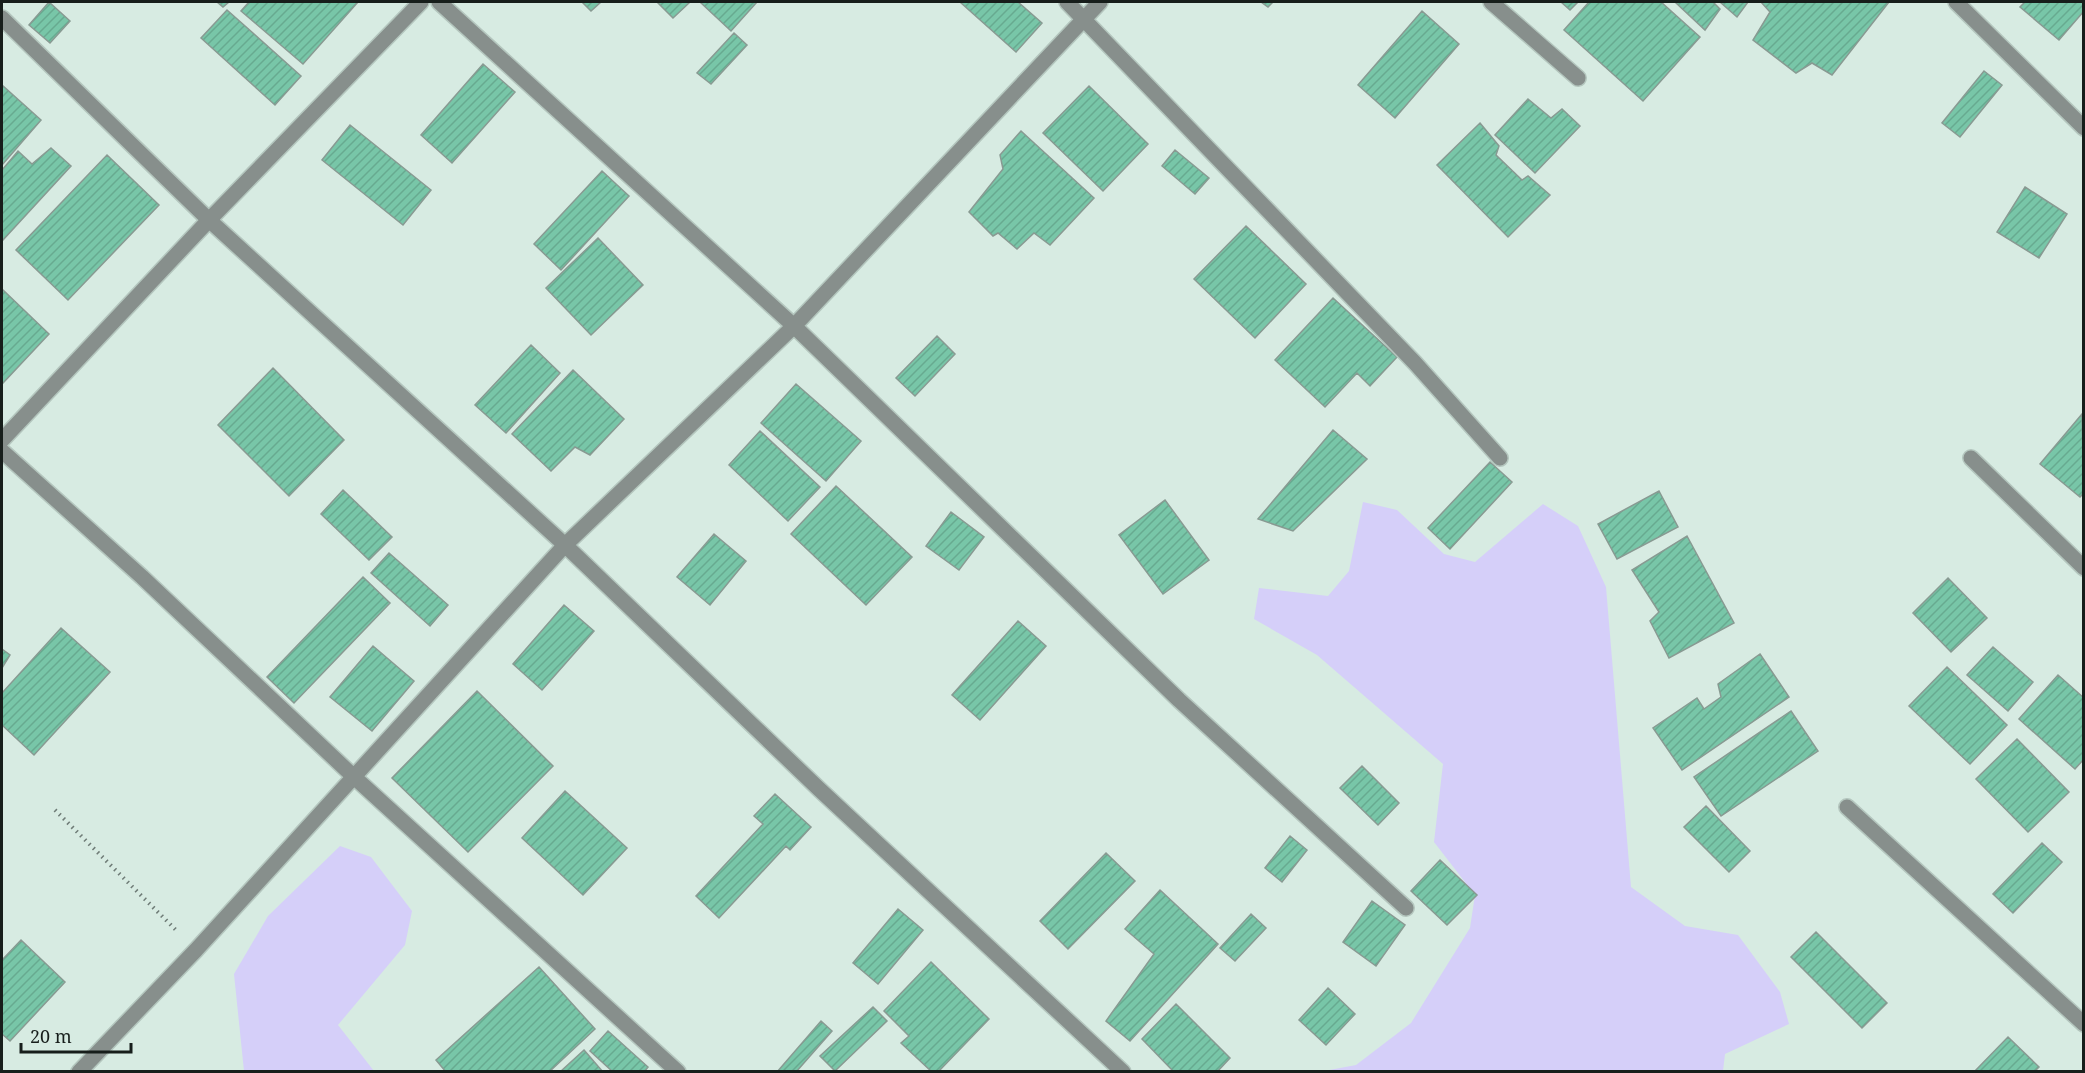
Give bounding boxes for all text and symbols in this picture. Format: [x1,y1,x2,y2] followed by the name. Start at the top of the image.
[21,1016,130,1054] scale bar
[30,1024,72,1048] text: 20 m

